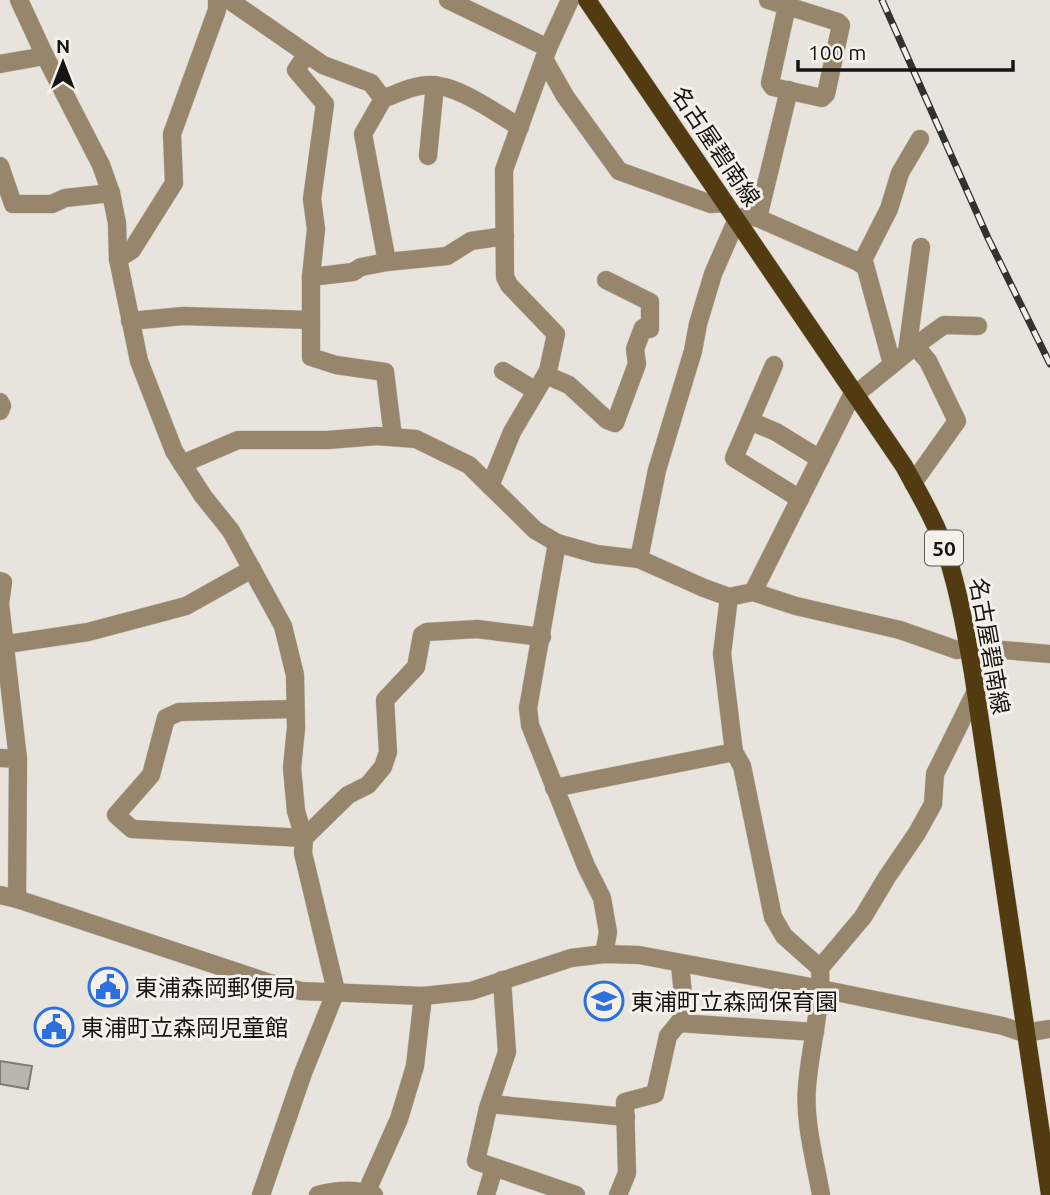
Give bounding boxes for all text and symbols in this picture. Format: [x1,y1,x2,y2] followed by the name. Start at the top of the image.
[28,28,98,98] north arrow
[798,28,1013,72] scale bar
[56,35,70,57] text: N
[808,40,866,64] text: 100 m
[667,82,765,210] street label: 名古屋碧南線
[925,530,963,566] road number: 50
[966,576,1014,716] street label: 名古屋碧南線
[87,966,129,1008] public building icon: 東浦森岡郵便局
[135,975,296,1000] place label: 東浦森岡郵便局
[583,980,625,1022] school or university icon: 東浦町立森岡保育園
[631,989,838,1014] place label: 東浦町立森岡保育園
[33,1006,75,1048] public building icon: 東浦町立森岡児童館
[81,1015,288,1040] place label: 東浦町立森岡児童館

